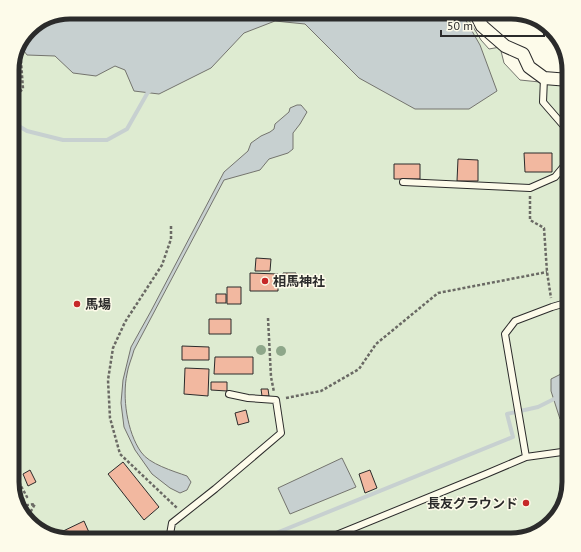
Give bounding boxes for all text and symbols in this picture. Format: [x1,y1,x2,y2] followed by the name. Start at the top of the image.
[441,12,544,38] scale bar
[447,18,473,33] text: 50 m
[273,273,325,290] place label: 相馬神社
[260,276,270,286] marker: 相馬神社
[85,296,111,313] place label: 馬場
[72,299,82,309] marker: 馬場
[427,495,518,512] place label: 長友グラウンド
[521,498,531,508] marker: 長友グラウンド

